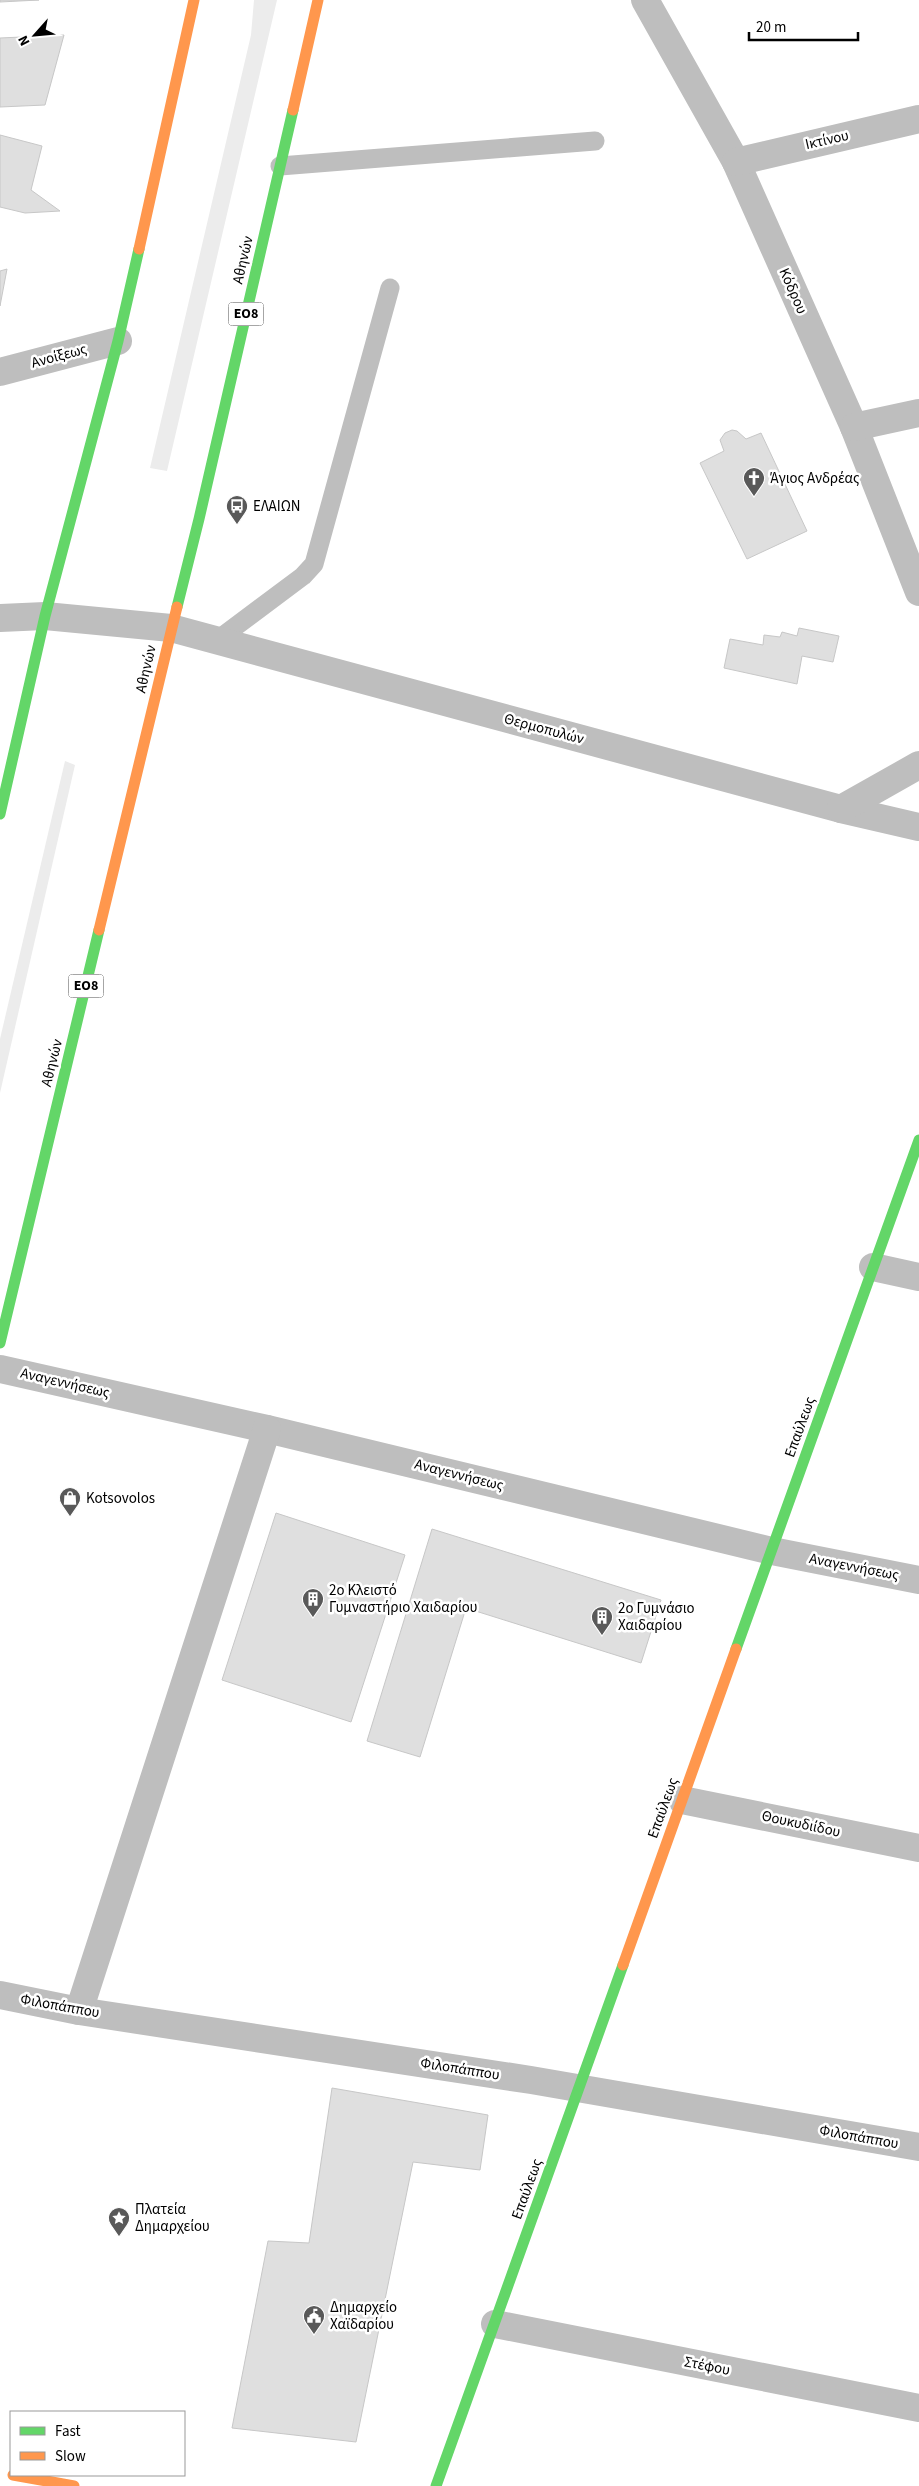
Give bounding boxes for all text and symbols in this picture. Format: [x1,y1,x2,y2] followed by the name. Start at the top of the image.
[10,10,60,60] north arrow
[749,10,858,42] scale bar
[756,17,786,38] text: 20 m
[13,32,35,49] text: N
[803,125,851,155] street label: Ικτίνου
[227,234,259,286] street label: Αθηνών
[774,265,812,317] street label: Κόδρου
[228,302,264,326] road number: ΕΟ8
[29,338,90,373] street label: Ανοίξεως
[742,466,766,497] church icon: Άγιος Ανδρέας
[770,468,860,489] place label: Άγιος Ανδρέας
[225,494,249,525] bus stop icon: ΕΛΑΙΩΝ
[253,496,301,517] place label: ΕΛΑΙΩΝ
[130,643,162,695] street label: Αθηνών
[502,708,586,750] street label: Θερμοπυλών
[68,974,104,998] road number: ΕΟ8
[36,1037,68,1089] street label: Αθηνών
[18,1363,112,1404] street label: Αναγεννήσεως
[779,1393,821,1460] street label: Επαύλεως
[412,1454,506,1496] street label: Αναγεννήσεως
[58,1486,82,1517] shop icon: Kotsovolos
[86,1488,155,1509] place label: Kotsovolos
[807,1548,901,1586] street label: Αναγεννήσεως
[329,1580,477,1618] place label: 2ο Κλειστό Γυμναστήριο Χαιδαρίου
[301,1587,325,1618] building icon: 2ο Κλειστό Γυμναστήριο Χαιδαρίου
[618,1598,695,1636] place label: 2ο Γυμνάσιο Χαιδαρίου
[590,1605,614,1636] building icon: 2ο Γυμνάσιο Χαιδαρίου
[642,1774,684,1841] street label: Επαύλεως
[760,1805,842,1843] street label: Θουκυδιίδου
[19,1989,101,2023] street label: Φιλοπάππου
[419,2052,501,2086] street label: Φιλοπάππου
[818,2120,900,2154] street label: Φιλοπάππου
[506,2155,548,2222] street label: Επαύλεως
[135,2199,210,2237] place label: Πλατεία Δημαρχείου
[107,2206,131,2237] place icon: Πλατεία Δημαρχείου
[330,2297,397,2335] place label: Δημαρχείο Χαϊδαρίου
[302,2304,326,2335] public building icon: Δημαρχείο Χαϊδαρίου
[682,2351,732,2381] street label: Στέφου
[10,2411,185,2476] legend
[55,2421,81,2442] text: Fast
[55,2446,86,2467] text: Slow

